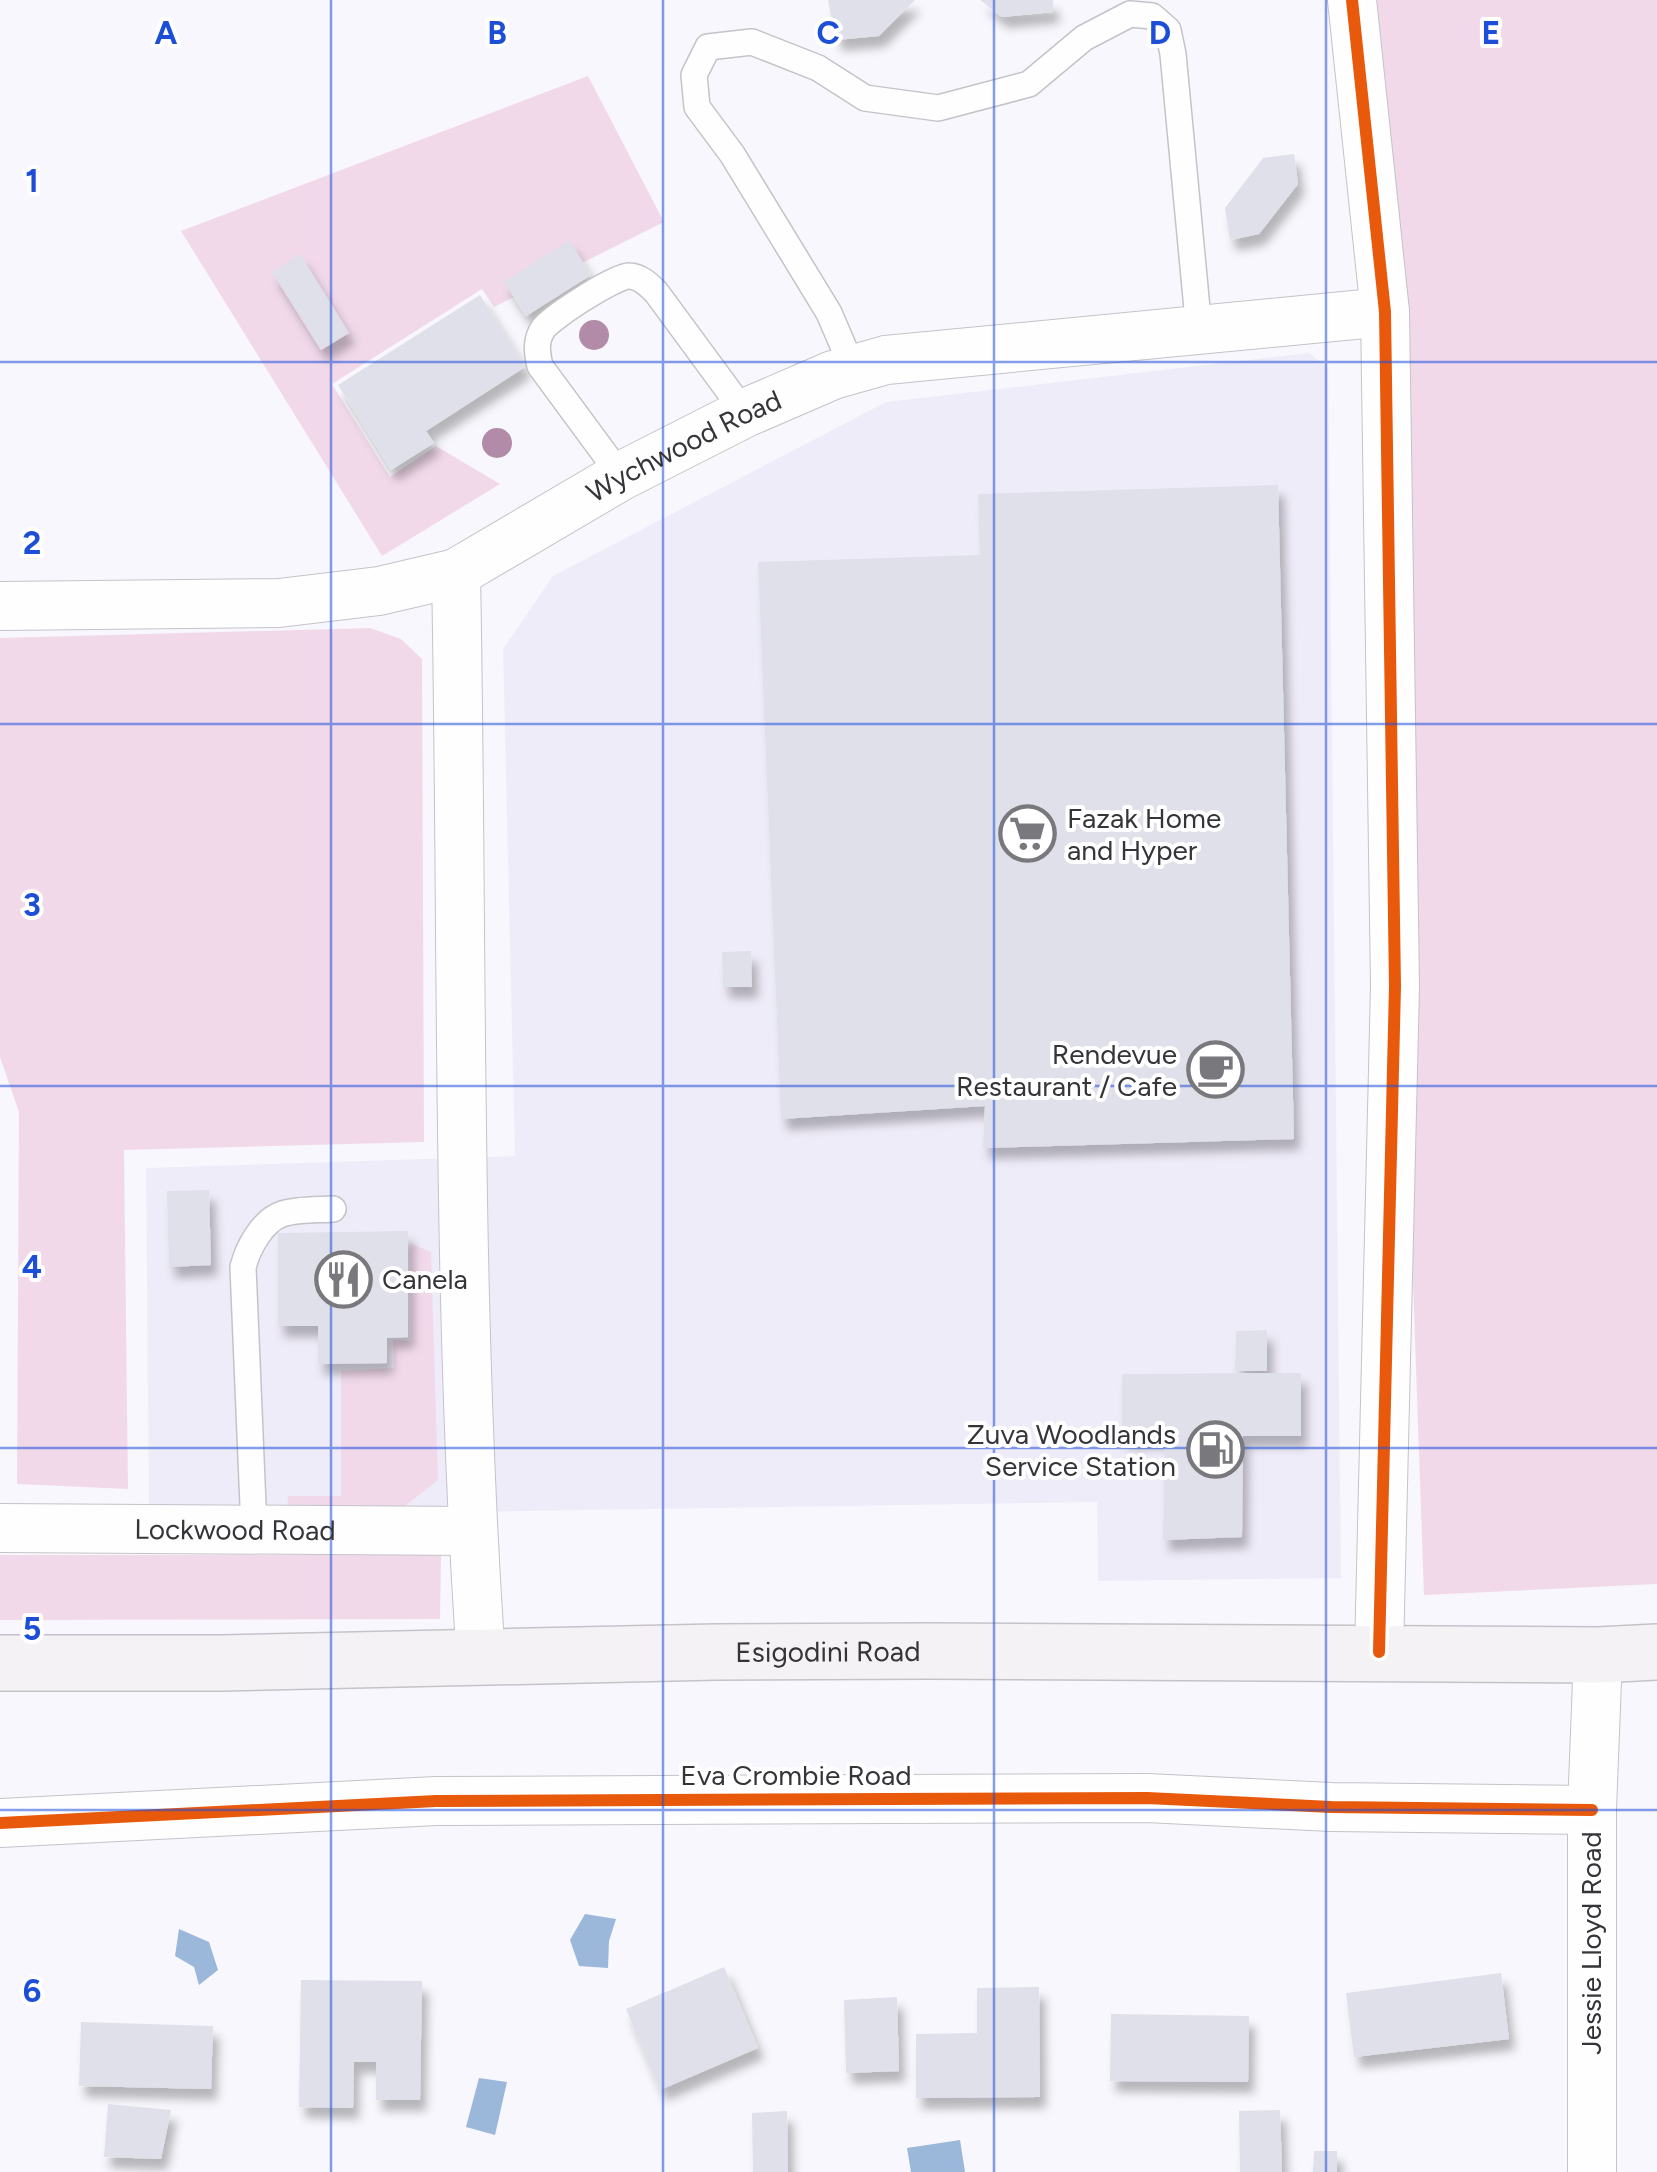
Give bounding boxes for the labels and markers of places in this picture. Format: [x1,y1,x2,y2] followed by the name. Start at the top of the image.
[1067,801,1221,867] place label: Fazak Home and Hyper
[998,804,1058,864] supermarket icon: Fazak Home and Hyper
[956,1037,1177,1103] place label: Rendevue Restaurant / Cafe
[1186,1040,1246,1100] cafe icon: Rendevue Restaurant / Cafe
[313,1249,373,1309] restaurant icon: Canela
[382,1262,468,1296] place label: Canela
[967,1417,1176,1483] place label: Zuva Woodlands Service Station
[1185,1420,1245,1480] fuel station icon: Zuva Woodlands Service Station

